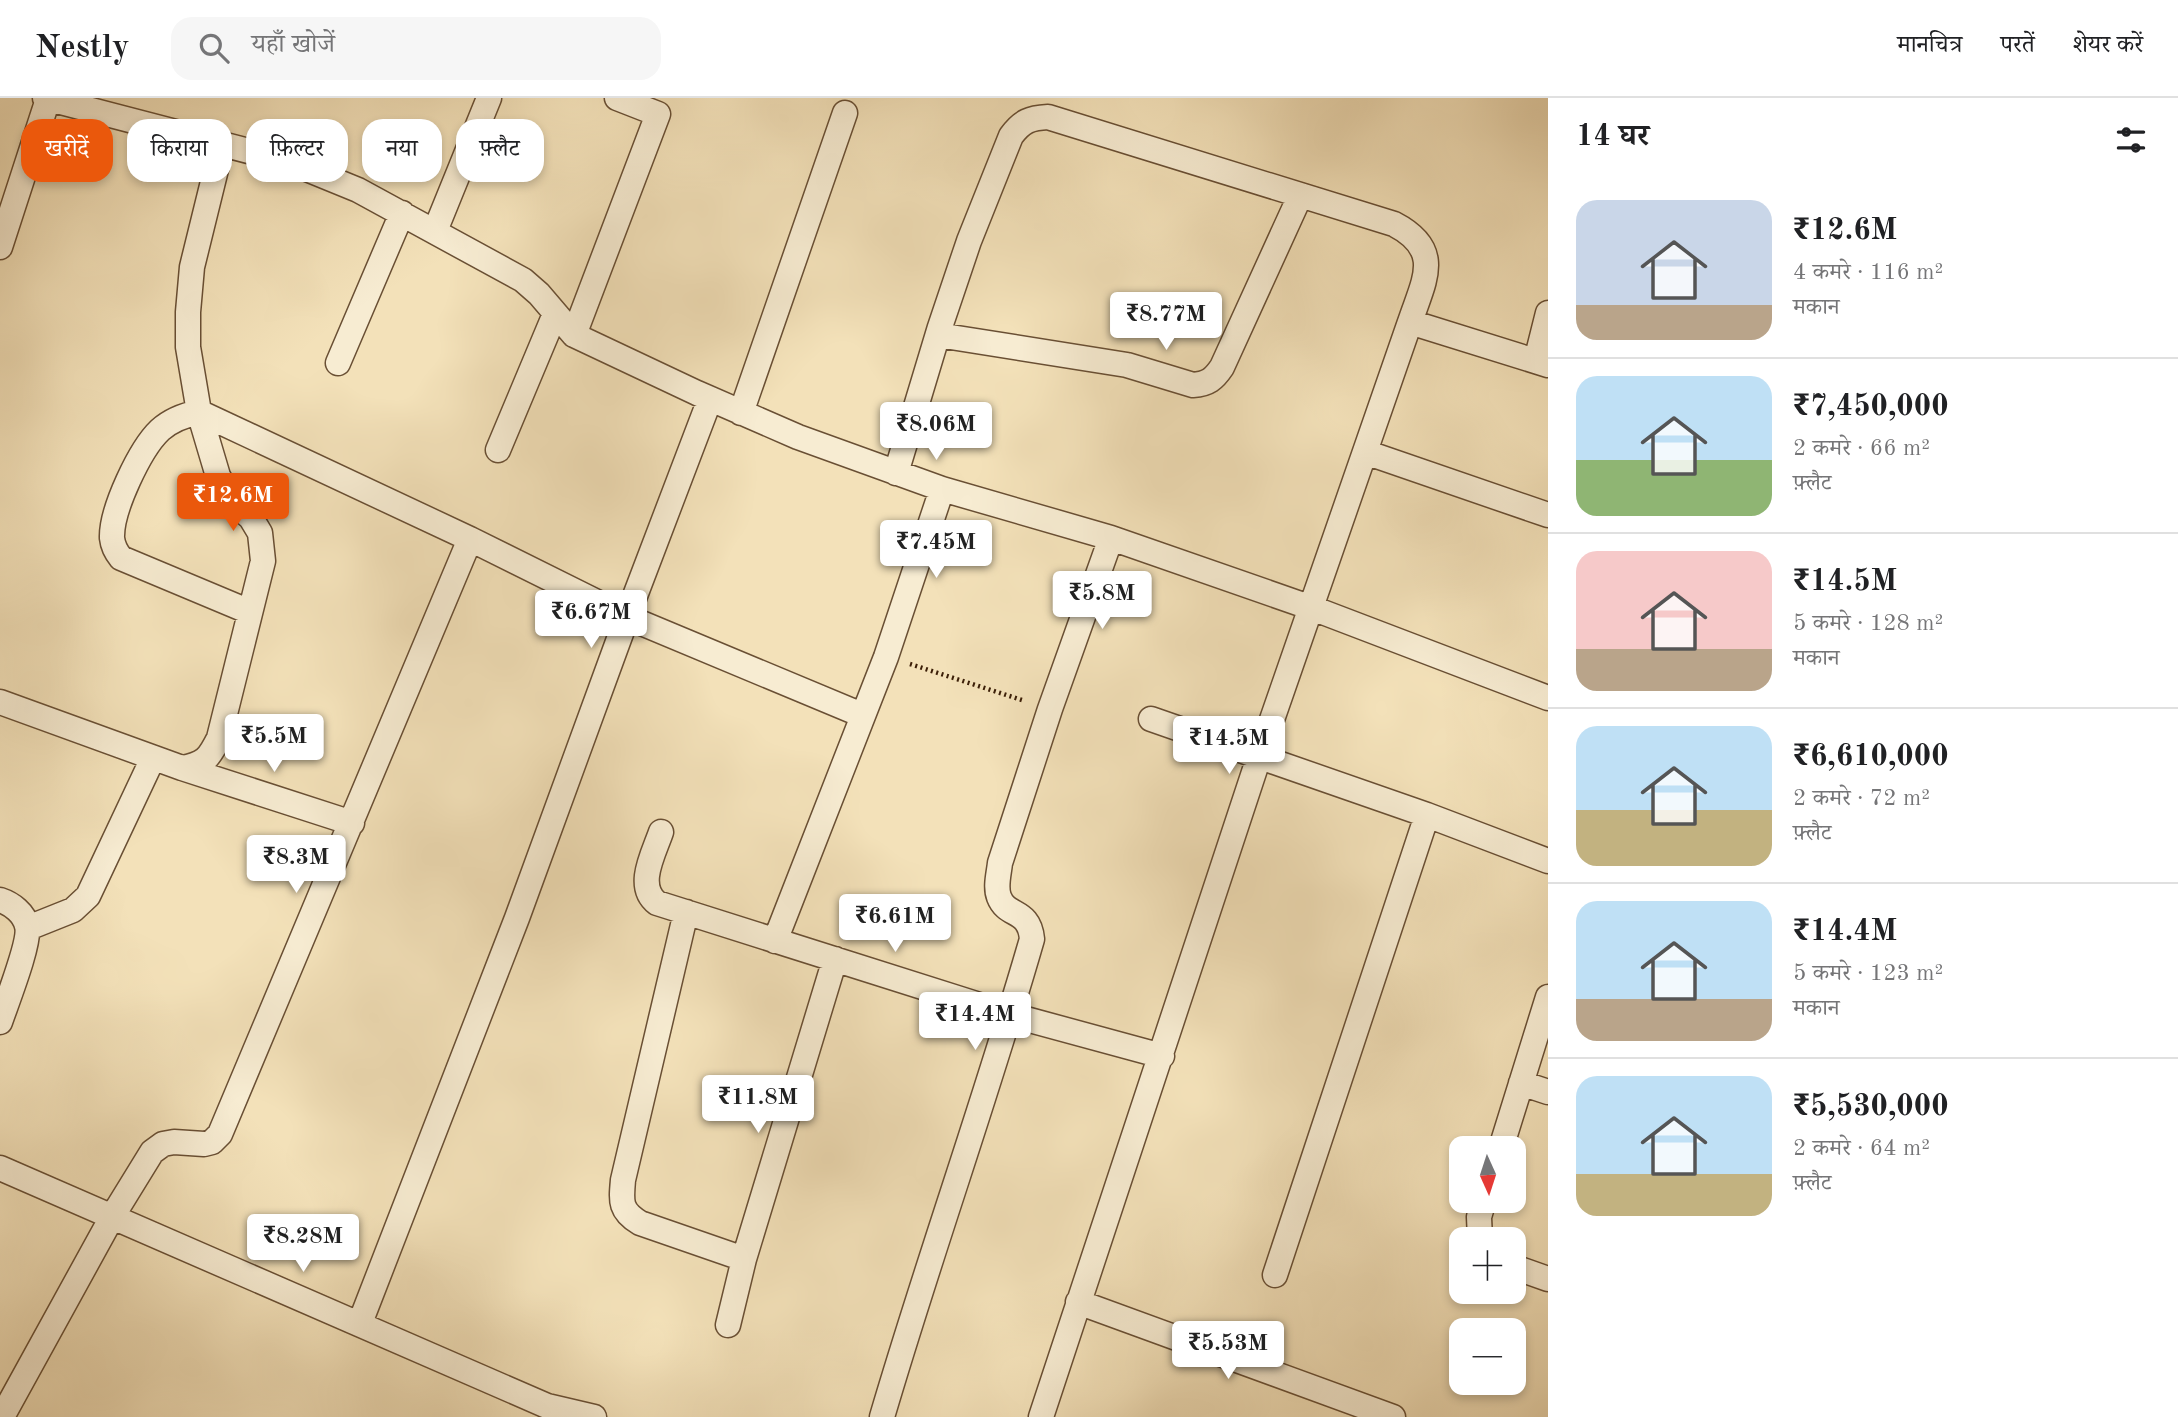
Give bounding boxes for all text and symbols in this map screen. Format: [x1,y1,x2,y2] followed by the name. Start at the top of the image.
[171,17,661,80] search box
[195,29,233,67] icon: search
[35,32,129,65] text: Nestly
[251,32,335,58] text: यहाँ खोजें
[1897,34,1962,58] text: मानचित्र
[2000,34,2035,58] text: परतें
[2073,34,2143,58] text: शेयर करें
[21,119,113,182] chip: खरीदें
[127,119,232,182] chip: किराया
[246,119,348,182] chip: फ़िल्टर
[362,119,442,182] chip: नया
[456,119,544,182] chip: फ़्लैट
[2112,121,2150,159] icon: filters
[1576,122,1649,152] text: 14 घर
[1793,216,1897,246] text: ₹12.6M
[1632,228,1716,312] icon: home
[1793,261,1943,284] text: 4 कमरे · 116 m²
[1109,292,1223,352] pin: ₹8.77M
[1793,296,1840,319] text: मकान
[1126,303,1206,326] text: ₹8.77M
[1793,392,1949,422] text: ₹7,450,000
[879,402,993,462] pin: ₹8.06M
[1632,404,1716,488] icon: home
[896,413,976,436] text: ₹8.06M
[1793,437,1930,460] text: 2 कमरे · 66 m²
[1793,472,1831,495] text: फ़्लैट
[176,474,290,533] pin: ₹12.6M
[193,484,273,507] text: ₹12.6M
[879,520,993,580] pin: ₹7.45M
[896,531,976,554] text: ₹7.45M
[1793,567,1897,597] text: ₹14.5M
[1053,572,1151,631] pin: ₹5.8M
[1632,579,1716,663] icon: home
[1069,582,1135,605] text: ₹5.8M
[534,590,648,650] pin: ₹6.67M
[551,601,631,624] text: ₹6.67M
[1793,612,1943,635] text: 5 कमरे · 128 m²
[1793,647,1840,670] text: मकान
[225,714,323,774] pin: ₹5.5M
[1172,716,1286,776] pin: ₹14.5M
[241,725,307,748] text: ₹5.5M
[1189,727,1269,750] text: ₹14.5M
[1793,742,1949,772] text: ₹6,610,000
[1632,754,1716,838] icon: home
[1793,787,1930,810] text: 2 कमरे · 72 m²
[1793,822,1831,845] text: फ़्लैट
[247,836,345,895] pin: ₹8.3M
[263,846,329,869] text: ₹8.3M
[838,894,952,954] pin: ₹6.61M
[855,905,935,928] text: ₹6.61M
[1793,917,1897,947] text: ₹14.4M
[1632,929,1716,1013] icon: home
[1793,962,1943,985] text: 5 कमरे · 123 m²
[918,992,1032,1052] pin: ₹14.4M
[1793,997,1840,1020] text: मकान
[935,1003,1015,1026] text: ₹14.4M
[701,1076,815,1135] pin: ₹11.8M
[718,1086,798,1109] text: ₹11.8M
[1793,1092,1949,1122] text: ₹5,530,000
[1632,1104,1716,1188] icon: home
[1449,1136,1526,1213] north arrow
[1449,1136,1526,1395] map controls
[1793,1137,1930,1160] text: 2 कमरे · 64 m²
[1793,1172,1831,1195] text: फ़्लैट
[246,1214,360,1274] pin: ₹8.28M
[263,1225,343,1248] text: ₹8.28M
[1449,1227,1526,1304] button: +
[1449,1318,1526,1395] button: −
[1171,1322,1285,1381] pin: ₹5.53M
[1188,1332,1268,1355] text: ₹5.53M

